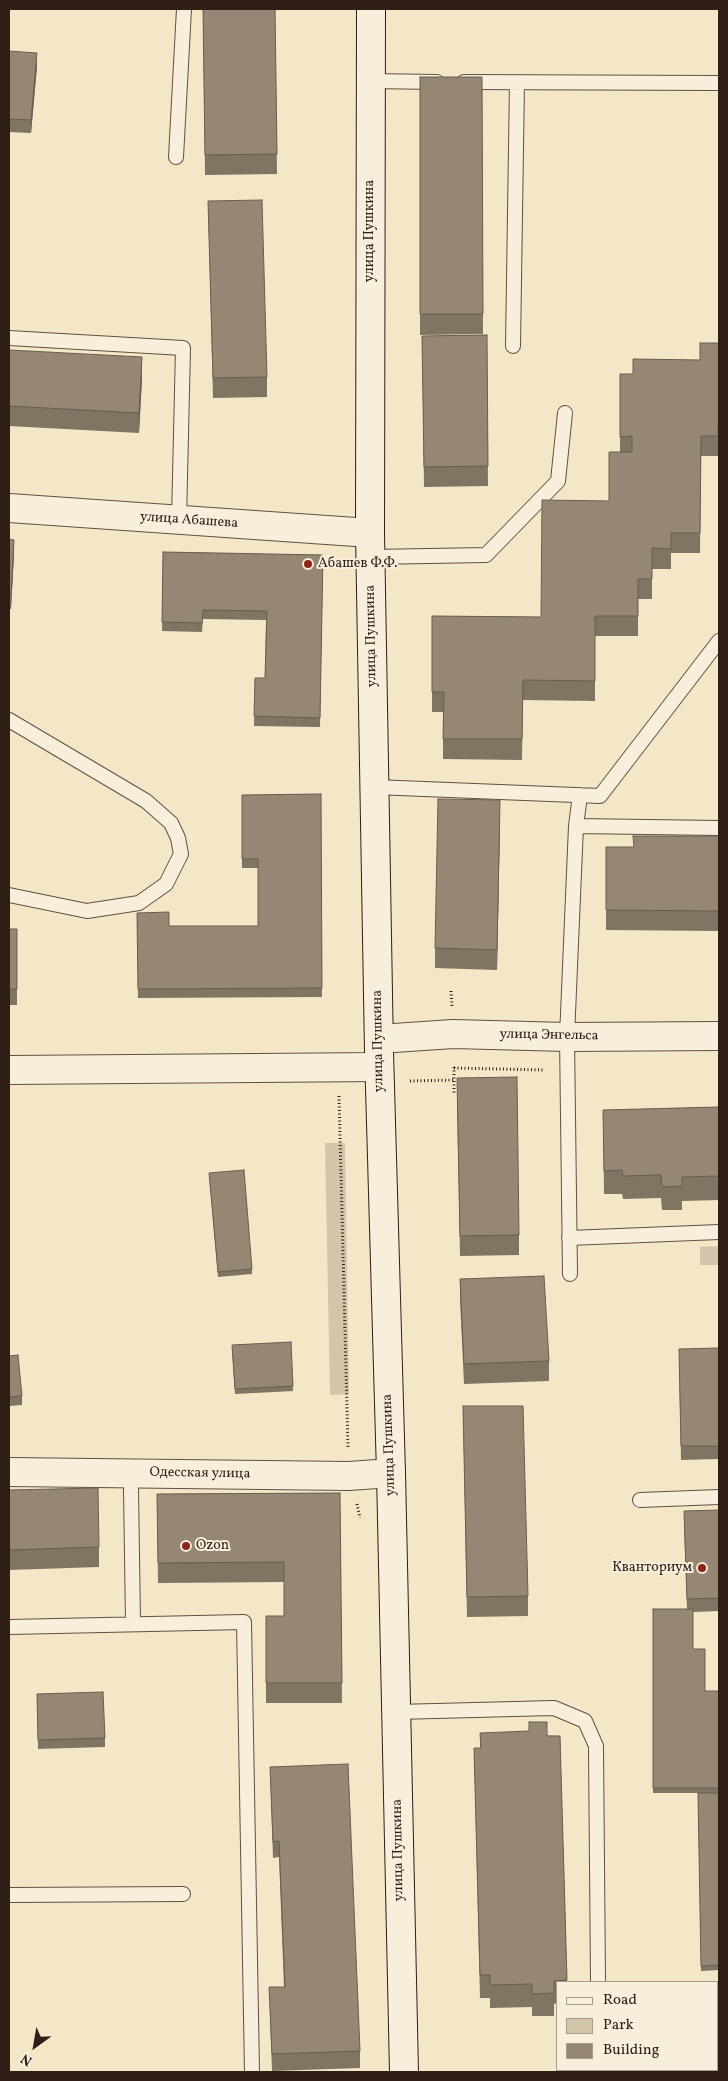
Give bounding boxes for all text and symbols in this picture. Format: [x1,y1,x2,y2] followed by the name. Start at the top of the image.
[362,180,378,282] street label: улица Пушкина
[139,509,239,533] street label: улица Абашева
[318,556,397,572] place label: Абашев Ф.Ф.
[302,558,314,570] marker: Абашев Ф.Ф.
[363,585,381,687] street label: улица Пушкина
[370,990,388,1092] street label: улица Пушкина
[499,1027,599,1045] street label: улица Энгельса
[380,1394,400,1496] street label: улица Пушкина
[149,1465,251,1483] street label: Одесская улица
[196,1538,229,1554] place label: Ozon
[180,1540,192,1552] marker: Ozon
[612,1560,692,1576] place label: Кванториум
[696,1562,708,1574] marker: Кванториум
[390,1799,408,1901] street label: улица Пушкина
[556,1981,718,2071] legend
[603,1990,637,2011] text: Road
[603,2015,634,2036] text: Park
[10,2021,60,2071] north arrow
[603,2040,659,2061] text: Building
[17,2048,36,2070] text: N

